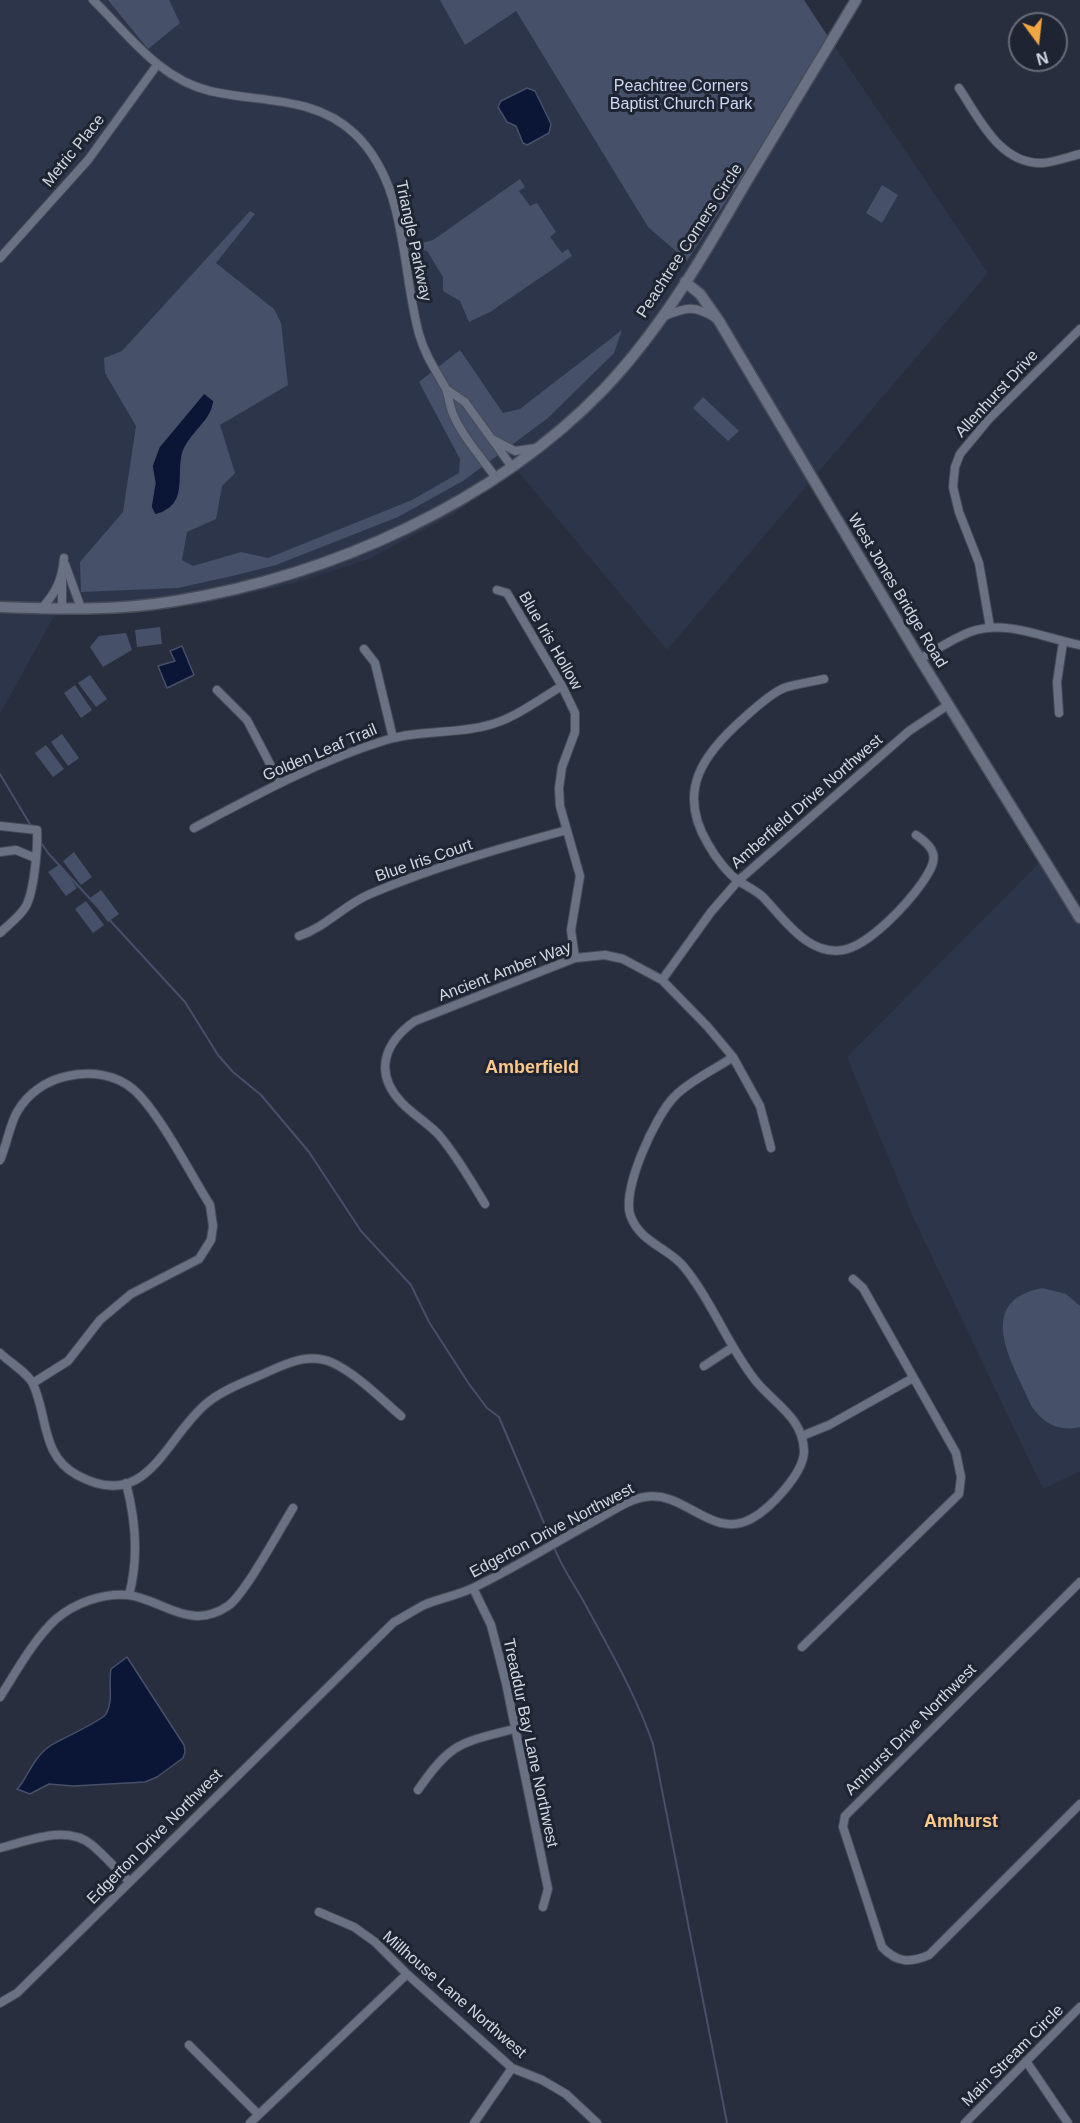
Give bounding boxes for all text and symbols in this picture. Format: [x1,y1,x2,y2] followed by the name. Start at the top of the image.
[1008,12,1068,72] north arrow
[1034,48,1050,68] text: N
[610,77,752,115] park label: Peachtree Corners Baptist Church Park
[39,111,109,191] street label: Metric Place
[633,160,747,322] street label: Peachtree Corners Circle
[391,179,435,303] street label: Triangle Parkway
[951,346,1043,442] street label: Allenhurst Drive
[843,510,951,672] street label: West Jones Bridge Road
[514,588,586,694] street label: Blue Iris Hollow
[260,720,380,786] street label: Golden Leaf Trail
[727,731,887,873] street label: Amberfield Drive Northwest
[373,835,475,887] street label: Blue Iris Court
[436,938,574,1006] street label: Ancient Amber Way
[485,1057,579,1079] district label: Amberfield
[467,1480,637,1582] street label: Edgerton Drive Northwest
[498,1637,562,1849] street label: Treaddur Bay Lane Northwest
[841,1660,981,1800] street label: Amhurst Drive Northwest
[83,1765,227,1909] street label: Edgerton Drive Northwest
[924,1811,998,1833] district label: Amhurst
[378,1927,530,2063] street label: Millhouse Lane Northwest
[958,2001,1068,2111] street label: Main Stream Circle

